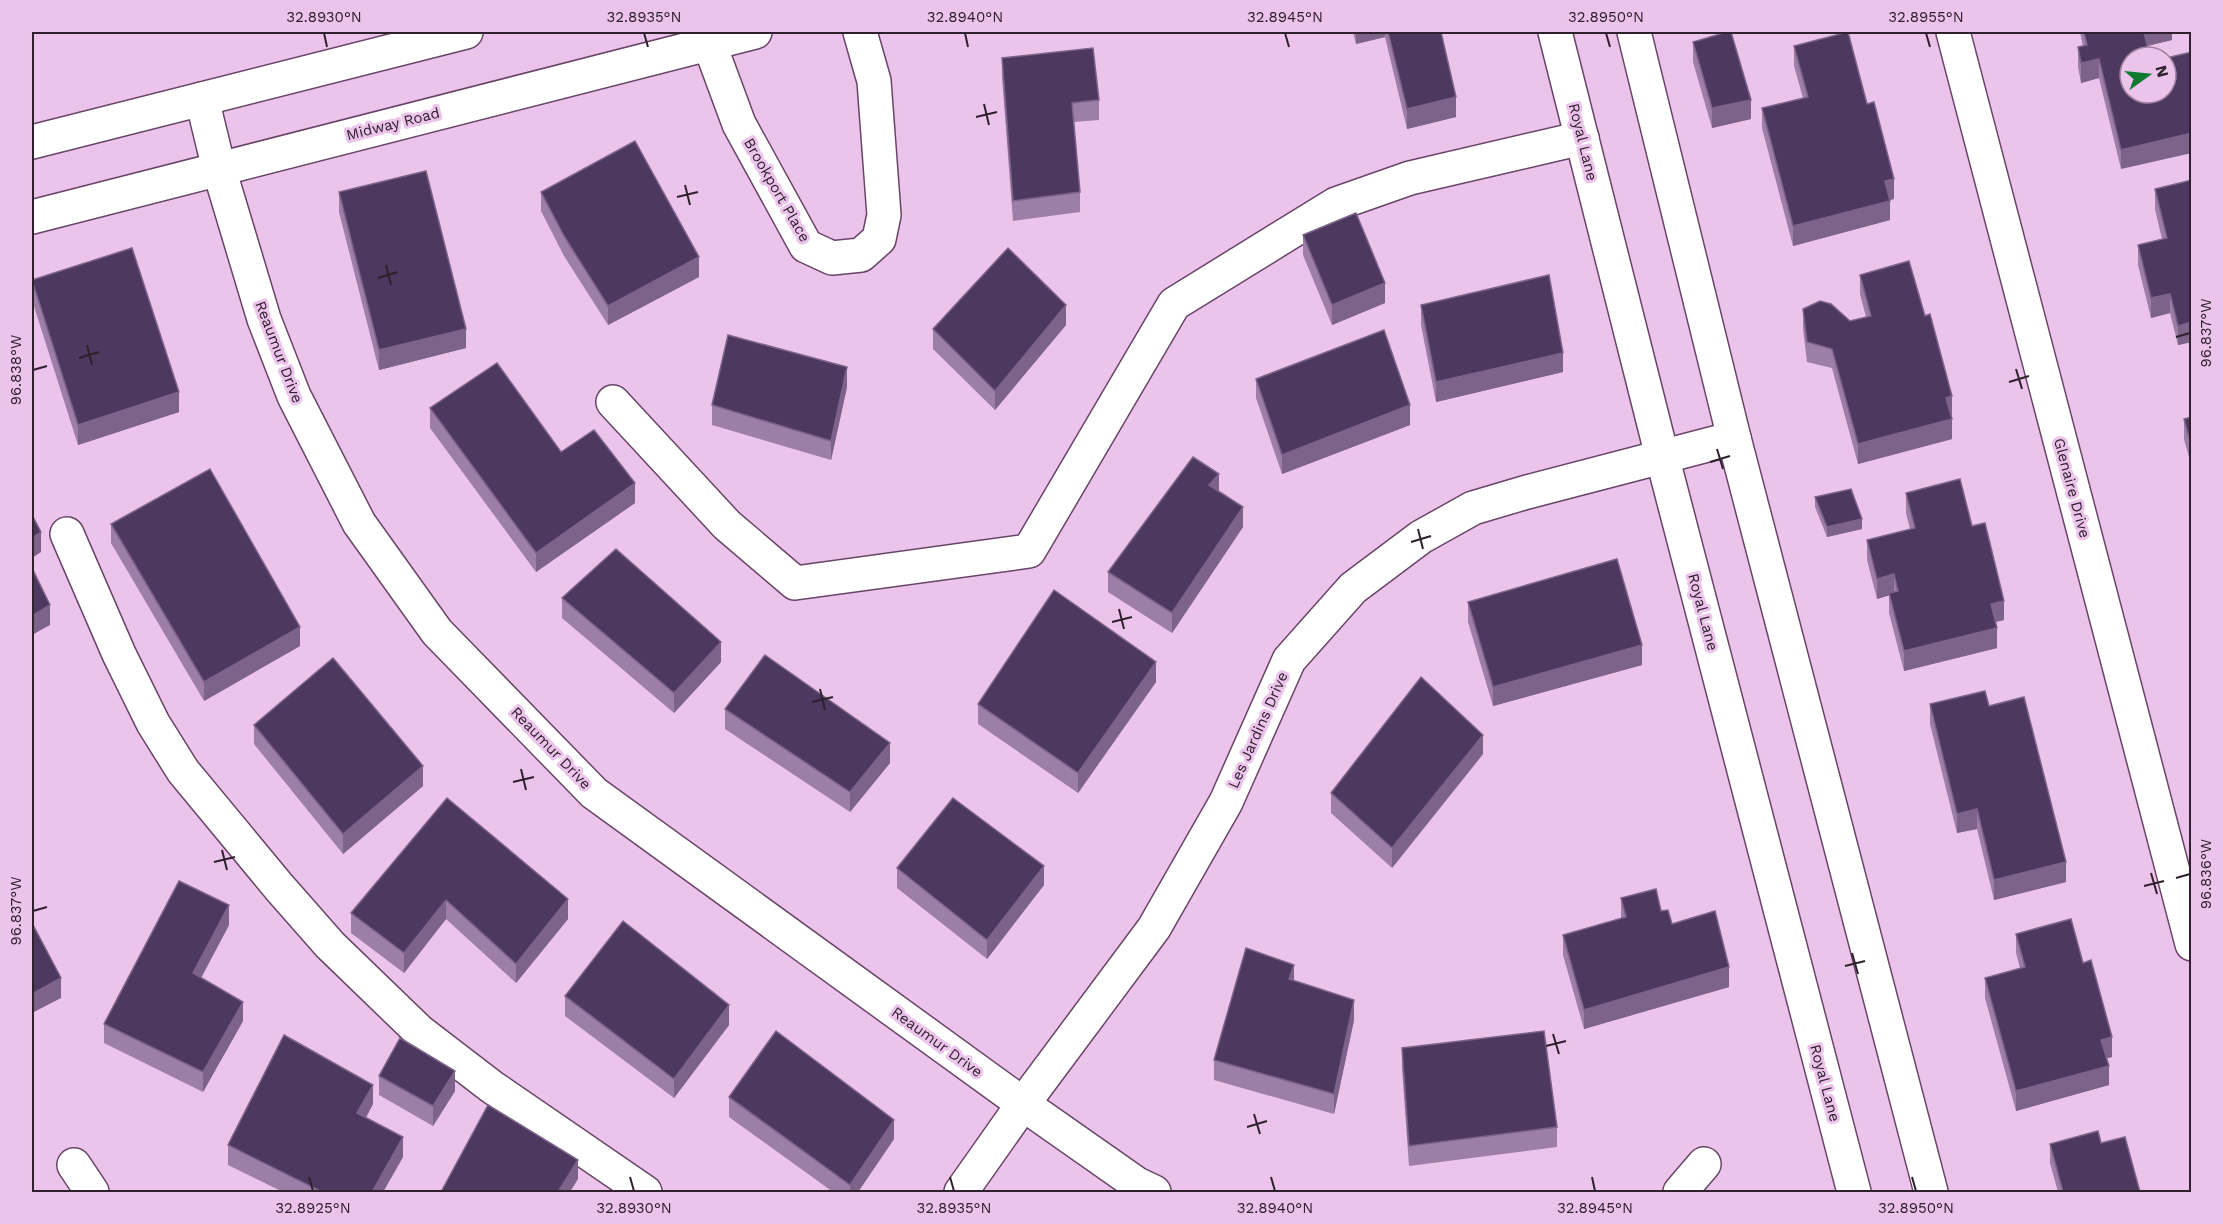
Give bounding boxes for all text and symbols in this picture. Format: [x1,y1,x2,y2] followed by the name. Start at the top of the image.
[286,8,362,26] text: 32.8930°N
[606,8,682,26] text: 32.8935°N
[927,8,1003,26] text: 32.8940°N
[1247,8,1323,26] text: 32.8945°N
[1568,8,1644,26] text: 32.8950°N
[1888,8,1964,26] text: 32.8955°N
[2118,45,2178,105] north arrow
[2151,63,2173,79] text: N
[1565,101,1601,183] street label: Royal Lane
[344,104,442,144] street label: Midway Road
[740,135,814,245] street label: Brookport Place
[251,298,307,406] street label: Reaumur Drive
[2197,298,2215,368] text: 96.837°W
[7,335,25,405] text: 96.838°W
[2050,436,2094,540] street label: Glenaire Drive
[1684,571,1722,653] street label: Royal Lane
[1224,669,1292,791] street label: Les Jardins Drive
[507,703,595,793] street label: Reaumur Drive
[2197,839,2215,909] text: 96.836°W
[7,876,25,946] text: 96.837°W
[888,1003,986,1081] street label: Reaumur Drive
[1806,1042,1844,1124] street label: Royal Lane
[275,1199,351,1217] text: 32.8925°N
[596,1199,672,1217] text: 32.8930°N
[916,1199,992,1217] text: 32.8935°N
[1237,1199,1313,1217] text: 32.8940°N
[1557,1199,1633,1217] text: 32.8945°N
[1878,1199,1954,1217] text: 32.8950°N

